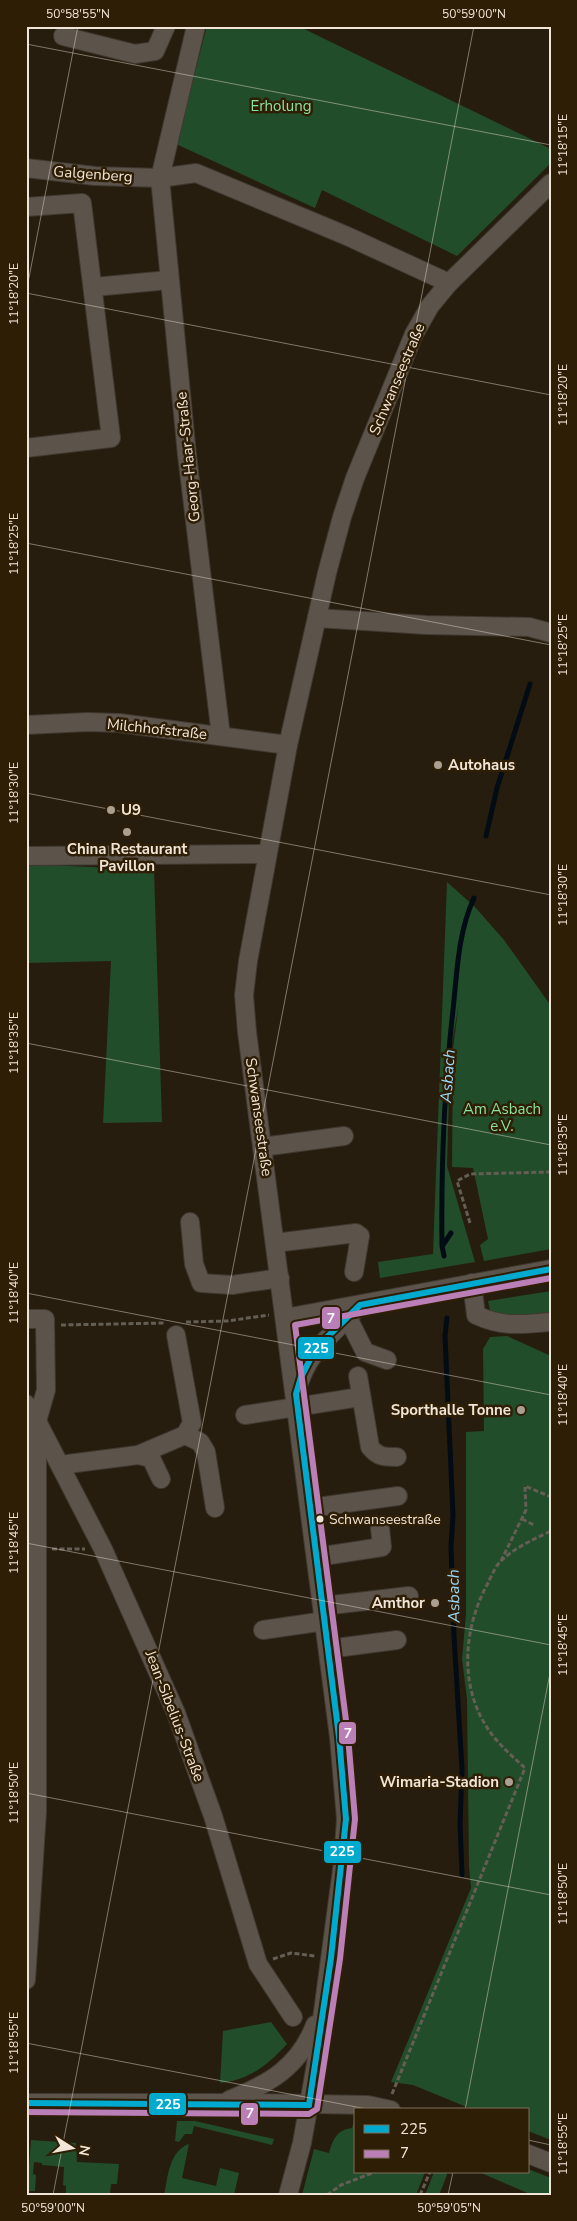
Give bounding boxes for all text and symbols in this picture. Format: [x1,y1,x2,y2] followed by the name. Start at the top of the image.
[46,6,110,22] text: 50°58'55"N
[442,6,506,22] text: 50°59'00"N
[250,96,312,116] park label: Erholung
[555,114,571,176] text: 11°18'15"E
[53,161,133,187] street label: Galgenberg
[6,263,22,325] text: 11°18'20"E
[364,320,430,438] street label: Schwanseestraße
[555,364,571,426] text: 11°18'20"E
[171,391,205,523] street label: Georg-Haar-Straße
[6,513,22,575] text: 11°18'25"E
[555,614,571,676] text: 11°18'25"E
[106,714,208,744] street label: Milchhofstraße
[448,755,515,775] place label: Autohaus
[432,759,444,771] marker: Autohaus
[6,762,22,824] text: 11°18'30"E
[121,800,141,820] place label: U9
[105,804,117,816] marker: U9
[121,826,133,838] marker: China Restaurant Pavillon
[67,839,187,876] place label: China Restaurant Pavillon
[555,864,571,926] text: 11°18'30"E
[6,1012,22,1074] text: 11°18'35"E
[435,1049,461,1105] water label: Asbach
[241,1056,277,1178] street label: Schwanseestraße
[463,1099,541,1136] park label: Am Asbach e.V.
[555,1114,571,1176] text: 11°18'35"E
[6,1262,22,1324] text: 11°18'40"E
[321,1306,341,1330] line badge: 7
[327,1309,335,1328] text: 7
[297,1336,335,1360] line badge: 225
[303,1339,329,1358] text: 225
[555,1364,571,1426] text: 11°18'40"E
[391,1400,511,1420] place label: Sporthalle Tonne
[515,1404,527,1416] marker: Sporthalle Tonne
[329,1510,441,1529] place label: Schwanseestraße
[6,1512,22,1574] text: 11°18'45"E
[315,1514,325,1524] marker: Schwanseestraße
[443,1569,465,1624] water label: Asbach
[372,1593,425,1613] place label: Amthor
[429,1597,441,1609] marker: Amthor
[555,1614,571,1676] text: 11°18'45"E
[140,1646,209,1785] street label: Jean-Sibelius-Straße
[338,1721,357,1745] line badge: 7
[344,1724,352,1743] text: 7
[6,1762,22,1824] text: 11°18'50"E
[379,1772,499,1792] place label: Wimaria-Stadion
[503,1776,515,1788] marker: Wimaria-Stadion
[323,1840,362,1864] line badge: 225
[329,1842,355,1861] text: 225
[555,1863,571,1925] text: 11°18'50"E
[6,2012,22,2074] text: 11°18'55"E
[148,2092,187,2116] line badge: 225
[155,2095,181,2114] text: 225
[240,2102,259,2126] line badge: 7
[246,2104,254,2123] text: 7
[354,2108,530,2174] legend
[555,2113,571,2175] text: 11°18'55"E
[400,2119,427,2139] text: 225
[48,2124,98,2174] north arrow
[74,2143,95,2157] text: N
[400,2143,409,2163] text: 7
[21,2200,85,2216] text: 50°59'00"N
[417,2200,481,2216] text: 50°59'05"N

